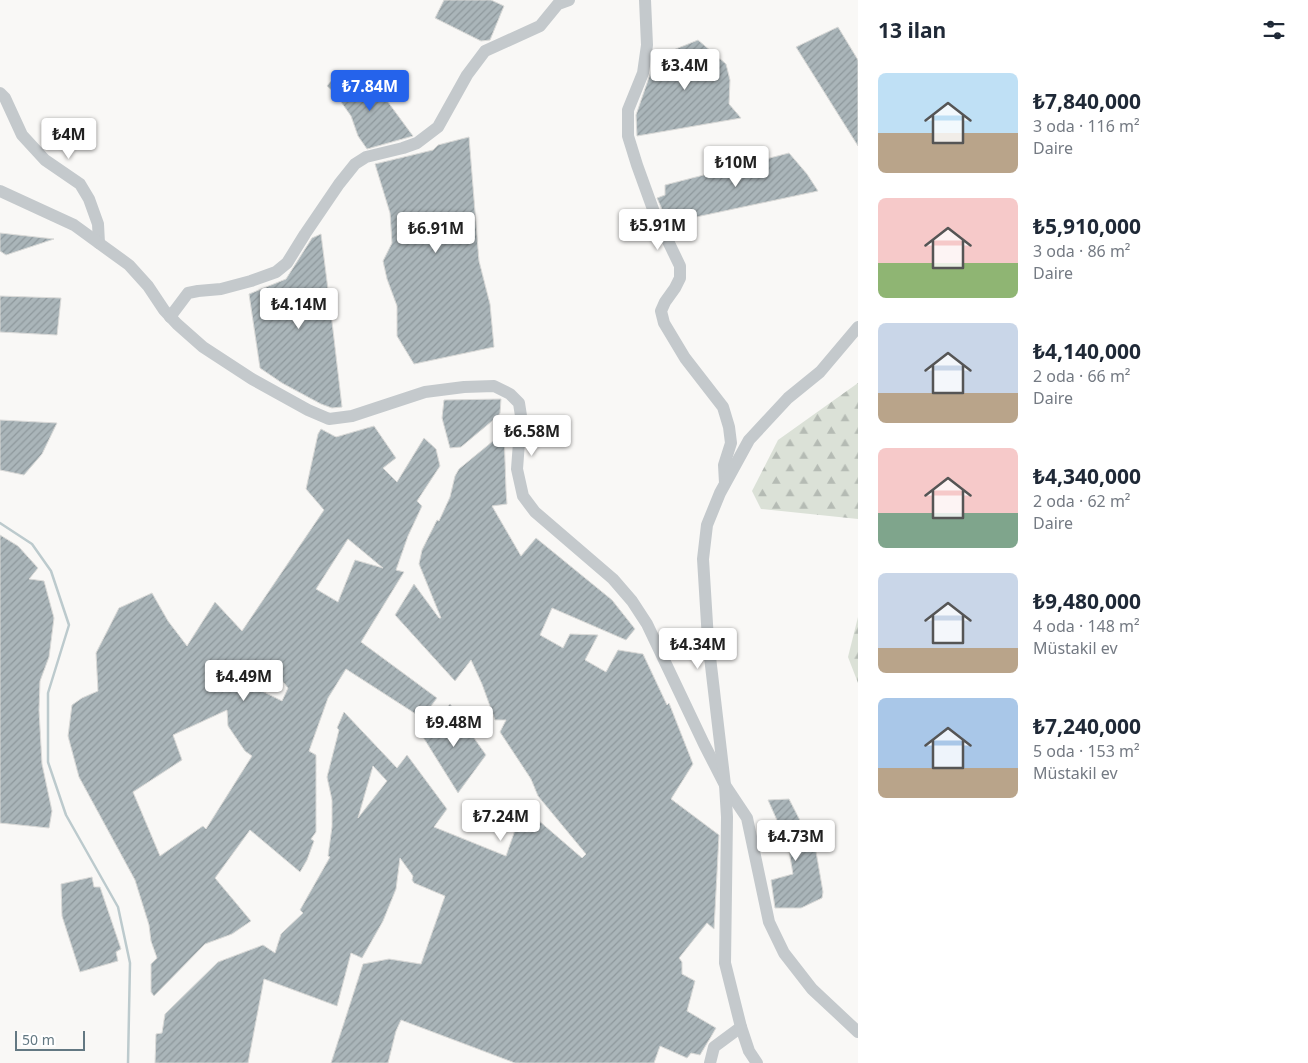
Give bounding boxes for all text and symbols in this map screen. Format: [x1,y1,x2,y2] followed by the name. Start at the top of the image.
[878,16,946,44] text: 13 ilan
[1260,16,1288,44] icon: filters
[650,48,720,91] pin: ₺3.4M
[661,54,709,76] text: ₺3.4M
[329,70,411,112] pin: ₺7.84M
[342,75,398,97] text: ₺7.84M
[1033,87,1141,115] text: ₺7,840,000
[918,93,978,153] icon: home
[1033,115,1140,137] text: 3 oda · 116 m²
[45,118,93,160] pin: ₺4M
[52,123,86,145] text: ₺4M
[1033,137,1073,159] text: Daire
[706,146,766,188] pin: ₺10M
[715,151,757,173] text: ₺10M
[617,208,699,251] pin: ₺5.91M
[395,212,477,254] pin: ₺6.91M
[1033,212,1141,240] text: ₺5,910,000
[630,214,686,236] text: ₺5.91M
[408,217,464,239] text: ₺6.91M
[918,218,978,278] icon: home
[1033,240,1130,262] text: 3 oda · 86 m²
[1033,262,1073,284] text: Daire
[258,288,340,330] pin: ₺4.14M
[271,293,327,315] text: ₺4.14M
[1033,337,1141,365] text: ₺4,140,000
[918,343,978,403] icon: home
[1033,365,1130,387] text: 2 oda · 66 m²
[1033,387,1073,409] text: Daire
[491,414,573,457] pin: ₺6.58M
[504,420,560,442] text: ₺6.58M
[1033,462,1141,490] text: ₺4,340,000
[918,468,978,528] icon: home
[1033,490,1130,512] text: 2 oda · 62 m²
[1033,512,1073,534] text: Daire
[1033,587,1141,615] text: ₺9,480,000
[918,593,978,653] icon: home
[1033,615,1140,637] text: 4 oda · 148 m²
[657,628,739,670] pin: ₺4.34M
[670,633,726,655] text: ₺4.34M
[1033,637,1118,659] text: Müstakil ev
[203,660,285,702] pin: ₺4.49M
[216,665,272,687] text: ₺4.49M
[413,706,495,748] pin: ₺9.48M
[426,711,482,733] text: ₺9.48M
[1033,712,1141,740] text: ₺7,240,000
[918,718,978,778] icon: home
[1033,740,1140,762] text: 5 oda · 153 m²
[1033,762,1118,784] text: Müstakil ev
[460,800,542,842] pin: ₺7.24M
[473,805,529,827] text: ₺7.24M
[755,820,837,862] pin: ₺4.73M
[768,825,824,847] text: ₺4.73M
[15,1028,85,1051] scale bar
[22,1030,55,1049] text: 50 m

